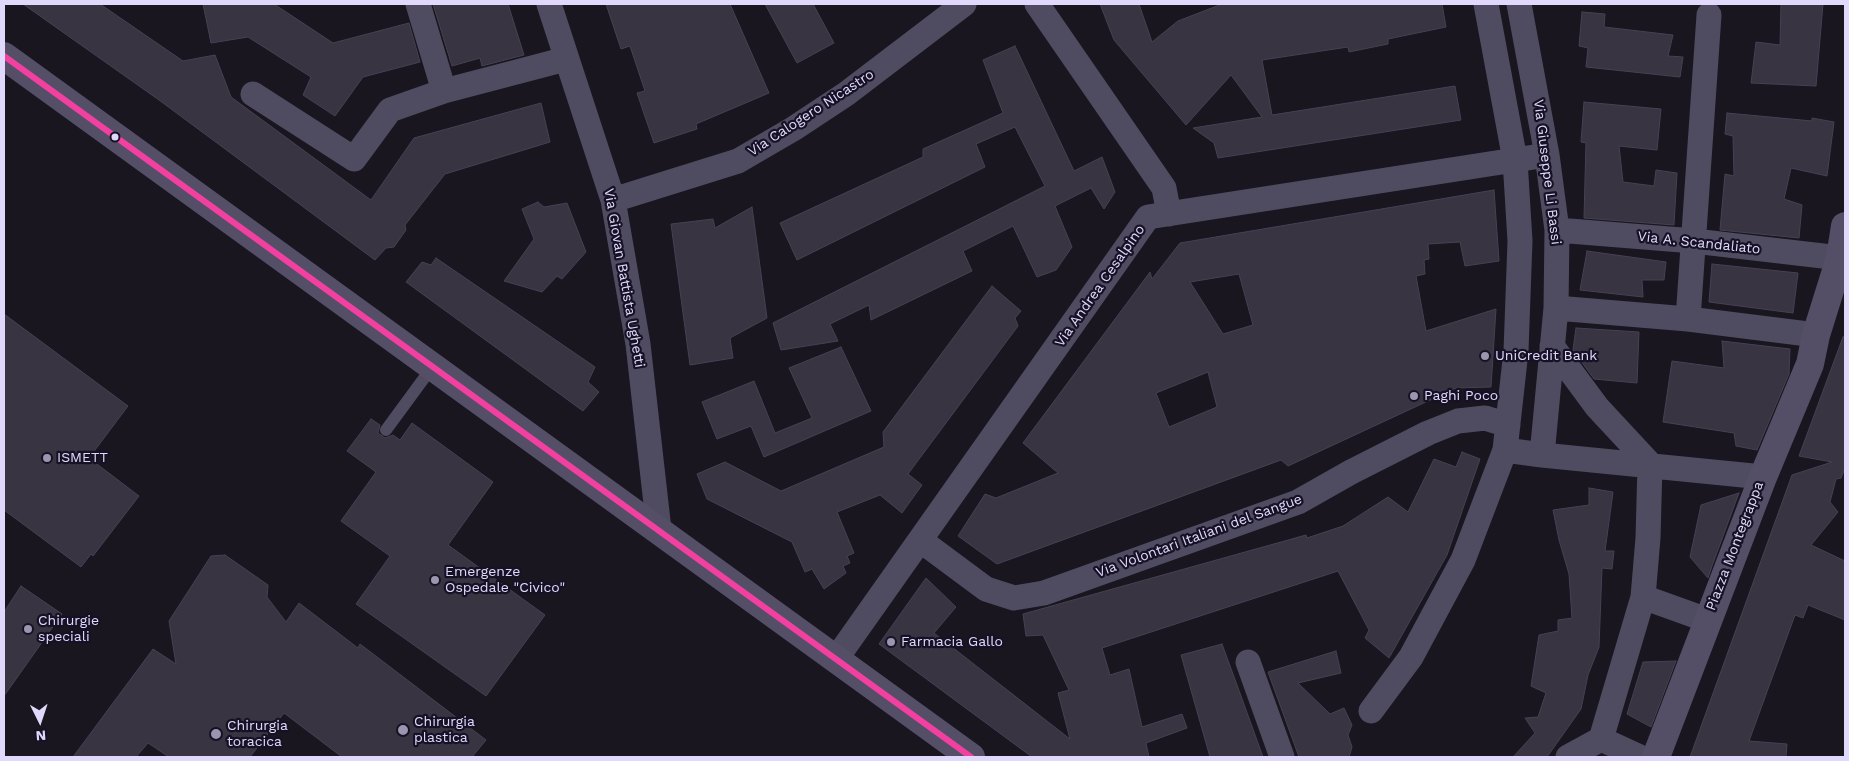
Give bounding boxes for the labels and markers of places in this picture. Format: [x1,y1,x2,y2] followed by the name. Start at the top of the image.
[110,132,120,142] unlabelled marker
[1495,348,1597,364] place label: UniCredit Bank
[1479,350,1491,362] marker: UniCredit Bank
[1424,388,1498,404] place label: Paghi Poco
[1408,390,1420,402] marker: Paghi Poco
[57,450,108,466] place label: ISMETT
[41,452,53,464] marker: ISMETT
[445,564,565,596] place label: Emergenze Ospedale "Civico"
[429,574,441,586] marker: Emergenze Ospedale "Civico"
[38,613,99,646] place label: Chirurgie speciali
[22,623,34,635] marker: Chirurgie speciali
[901,634,1003,650] place label: Farmacia Gallo
[885,636,897,648] marker: Farmacia Gallo
[414,714,475,746] place label: Chirurgia plastica
[227,718,288,750] place label: Chirurgia toracica
[396,723,410,737] marker: Chirurgia plastica
[209,727,223,741] marker: Chirurgia toracica

